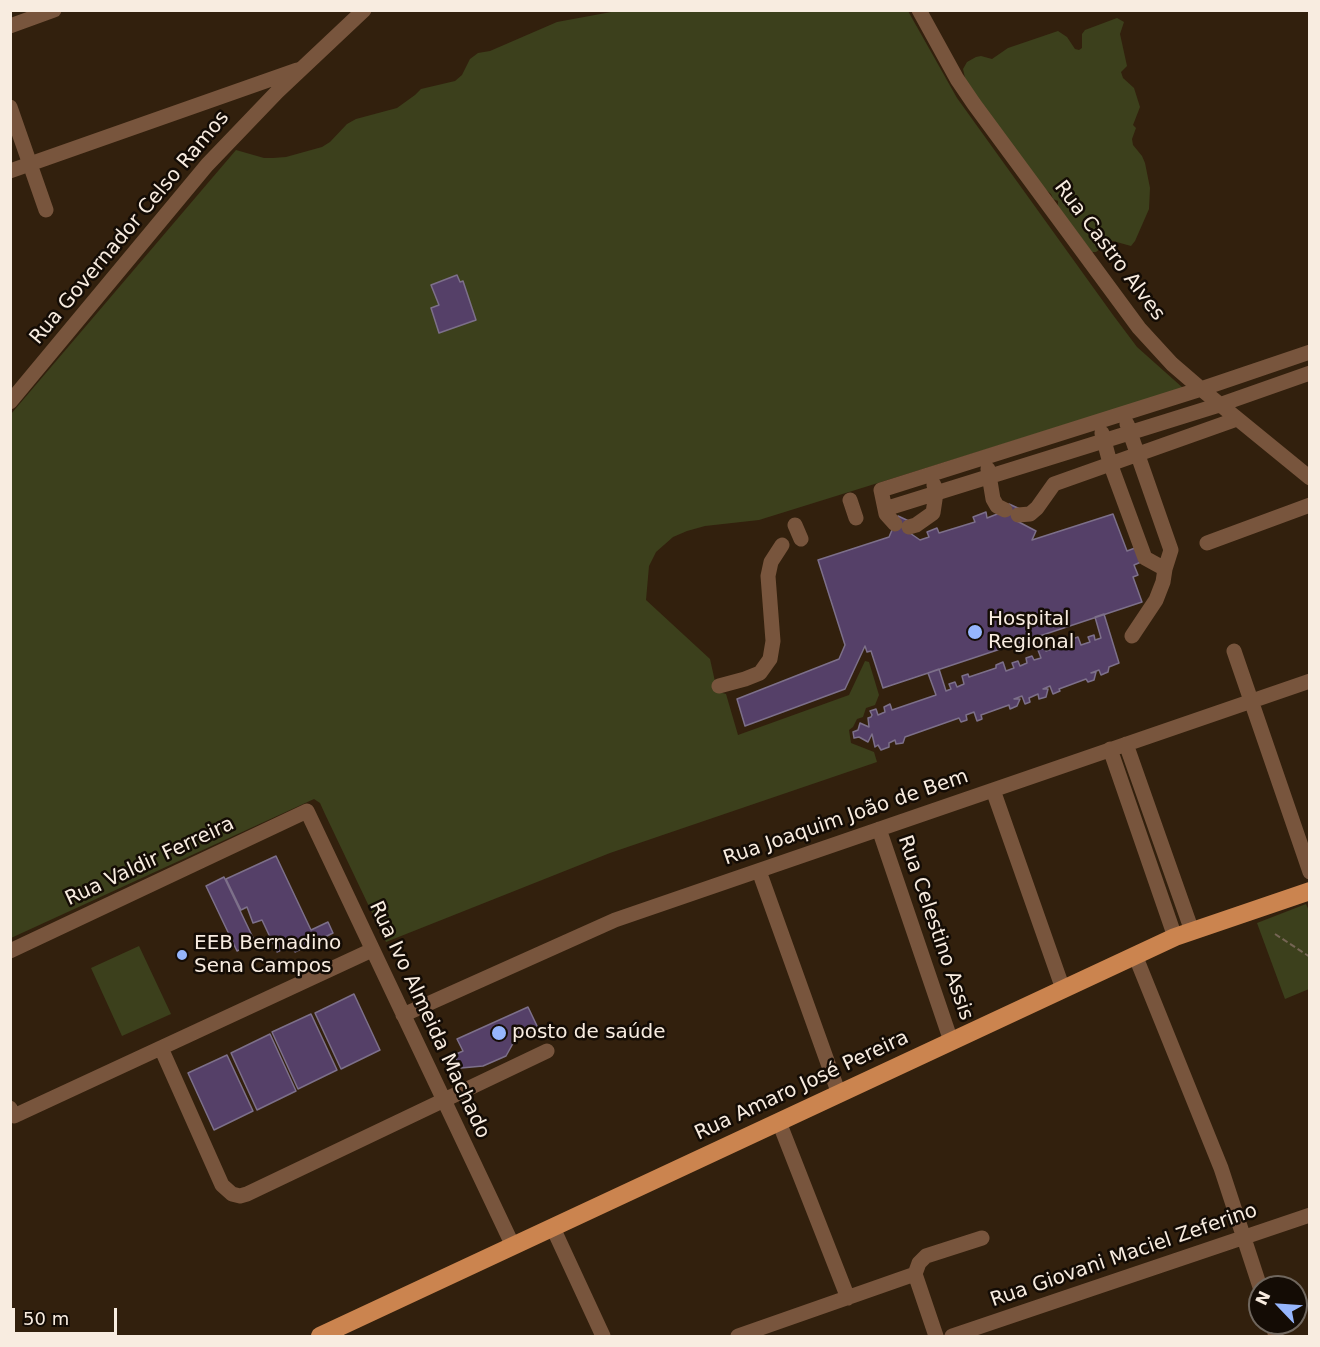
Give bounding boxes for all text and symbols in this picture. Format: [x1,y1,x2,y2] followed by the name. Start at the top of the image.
[25,106,235,350] street label: Rua Governador Celso Ramos
[1049,176,1169,326] street label: Rua Castro Alves
[988,608,1074,655] place label: Hospital Regional
[966,623,984,641] marker: Hospital Regional
[720,765,972,871] street label: Rua Joaquim João de Bem
[62,812,238,912] street label: Rua Valdir Ferreira
[892,832,978,1024] street label: Rua Celestino Assis
[363,898,495,1142] street label: Rua Ivo Almeida Machado
[194,932,341,979] place label: EEB Bernadino Sena Campos
[175,948,189,962] marker: EEB Bernadino Sena Campos
[512,1021,665,1045] place label: posto de saúde
[490,1024,508,1042] marker: posto de saúde
[691,1026,913,1146] street label: Rua Amaro José Pereira
[987,1199,1261,1313] street label: Rua Giovani Maciel Zeferino
[1248,1275,1308,1335] north arrow
[1252,1288,1274,1308] text: N
[15,1296,120,1334] scale bar
[23,1308,69,1329] text: 50 m

